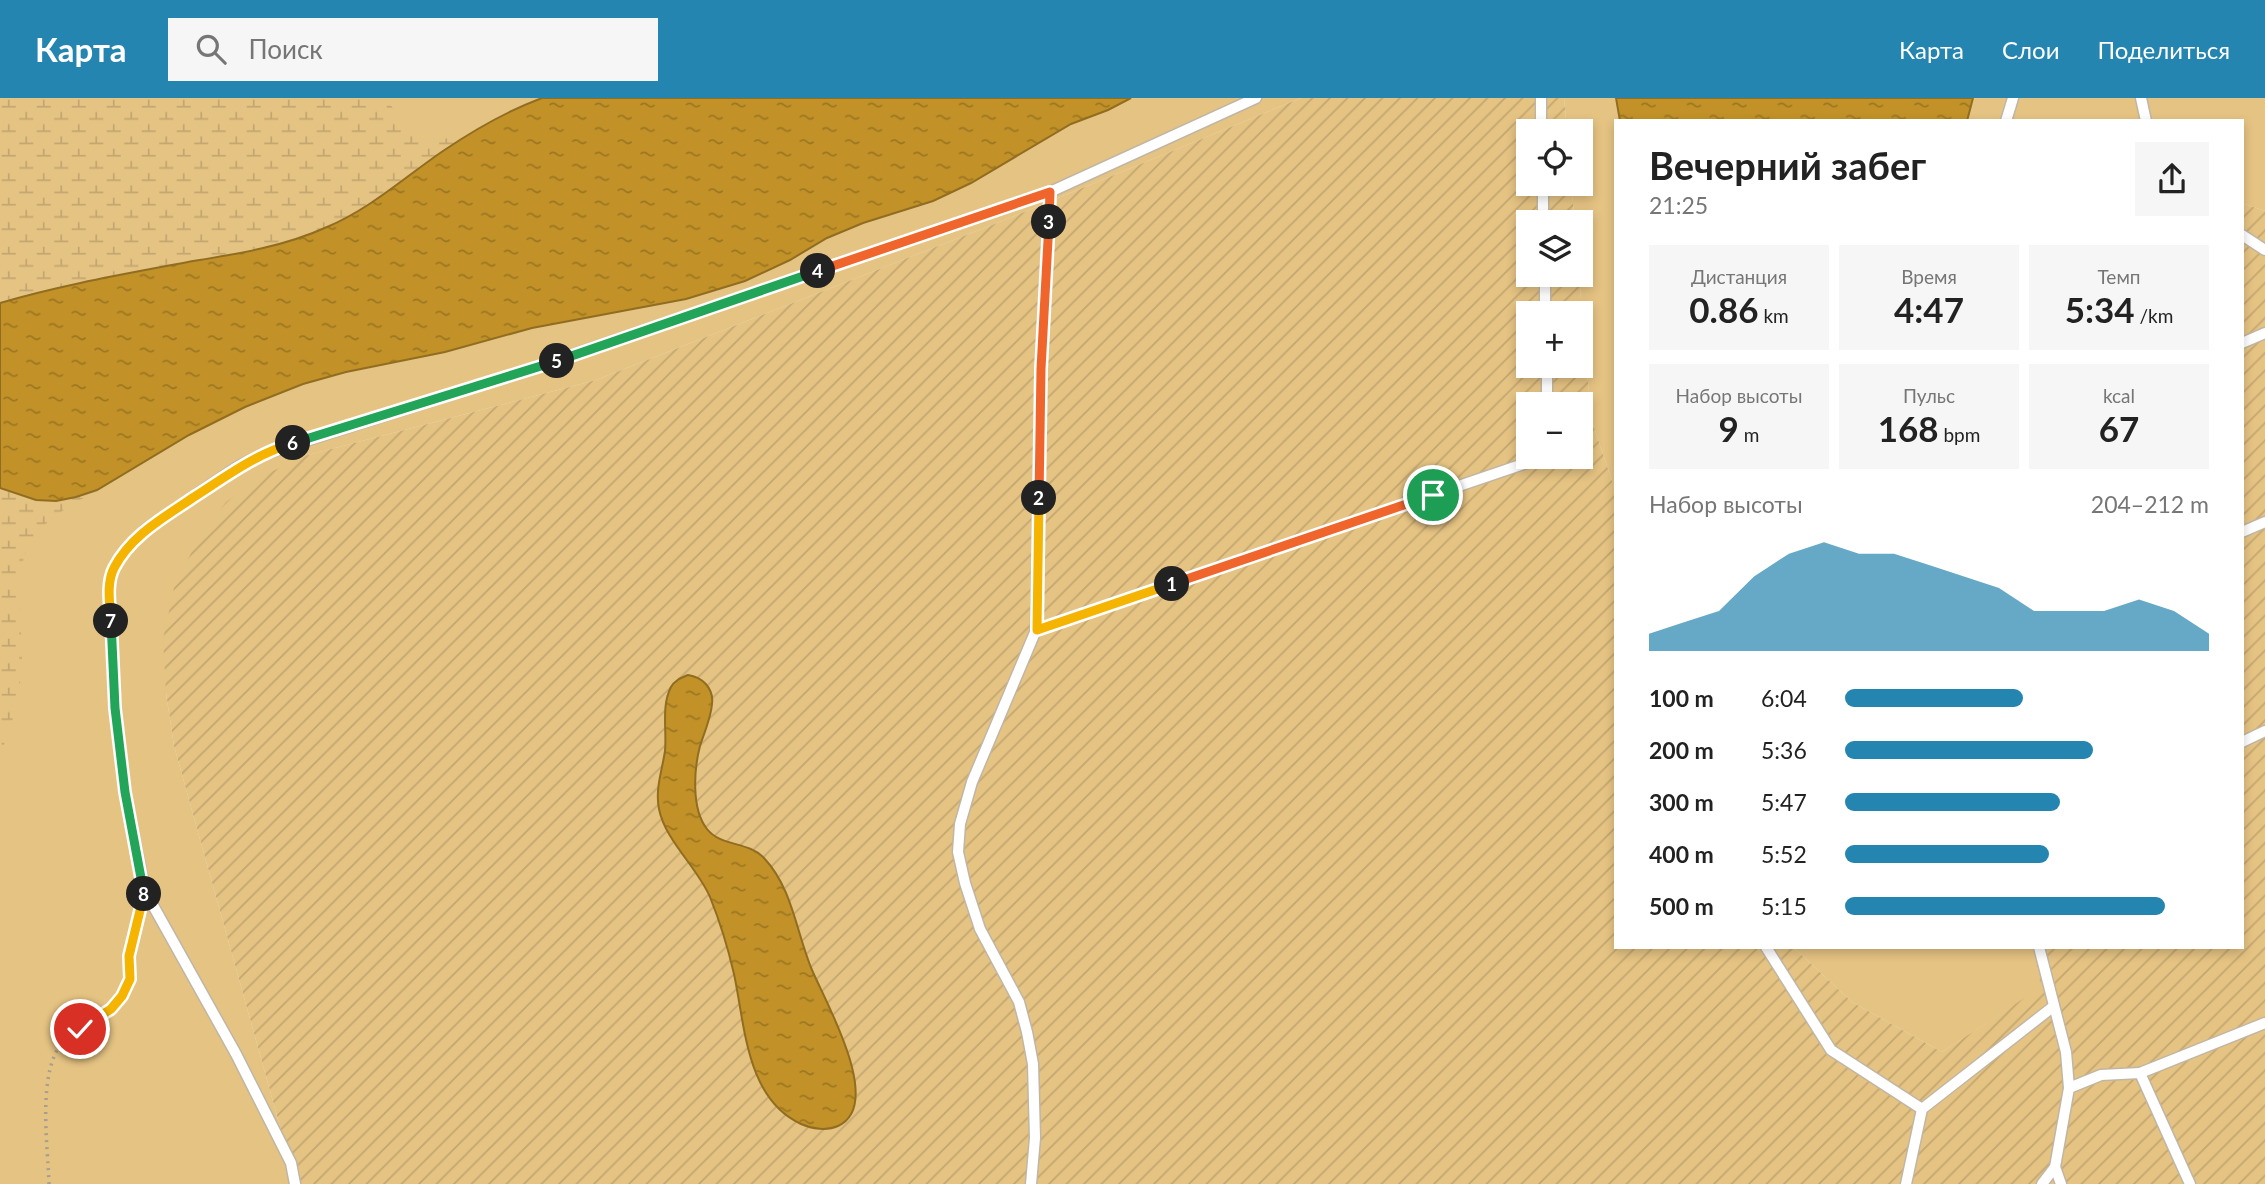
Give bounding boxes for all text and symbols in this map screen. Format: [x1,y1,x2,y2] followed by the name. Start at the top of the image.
[168,18,658,81] search box
[35,29,126,69] text: Карта
[192,30,230,68] icon: search
[248,33,323,65] text: Поиск
[1899,35,1964,64] text: Карта
[2002,35,2059,64] text: Слои
[2097,35,2230,64] text: Поделиться
[1516,119,1593,469] map controls
[1516,119,1593,196] button: locate
[1649,142,1926,188] text: Вечерний забег
[2135,142,2209,216] button: share
[1649,191,1708,219] text: 21:25
[1032,204,1066,240] pin: 3
[1043,210,1054,233] text: 3
[1516,210,1593,287] button: layers
[800,254,836,288] pin: 4
[812,259,823,282] text: 4
[1691,265,1787,288] text: Дистанция
[1901,265,1957,288] text: Время
[2097,265,2141,288] text: Темп
[1689,288,1759,330] text: 0.86
[1894,288,1964,330] text: 4:47
[2065,288,2135,330] text: 5:34
[1516,301,1593,378] button: +
[1759,304,1789,327] text: km
[2135,304,2173,327] text: /km
[540,344,574,378] pin: 5
[551,349,562,372] text: 5
[1676,384,1802,407] text: Набор высоты
[1903,384,1955,407] text: Пульс
[2103,384,2135,407] text: kcal
[1516,392,1593,469] button: −
[1719,407,1739,449] text: 9
[1878,407,1939,449] text: 168
[2099,407,2139,449] text: 67
[1739,423,1759,446] text: m
[1939,423,1980,446] text: bpm
[276,426,310,460] pin: 6
[287,431,298,454] text: 6
[1403,465,1463,525] pin
[1414,476,1452,514] icon: arrive
[1021,480,1056,516] pin: 2
[1033,486,1044,509] text: 2
[1649,490,1803,518] text: Набор высоты
[2091,490,2209,518] text: 204–212 m
[1154,566,1190,602] pin: 1
[1166,572,1177,595] text: 1
[94,603,128,638] pin: 7
[105,609,116,632] text: 7
[1649,684,1714,712] text: 100 m
[1761,684,1807,712] text: 6:04
[1649,736,1714,764] text: 200 m
[1761,736,1807,764] text: 5:36
[1649,788,1714,816] text: 300 m
[1761,788,1807,816] text: 5:47
[1649,840,1714,868] text: 400 m
[1761,840,1807,868] text: 5:52
[127,876,162,912] pin: 8
[138,882,149,905] text: 8
[1649,892,1714,920] text: 500 m
[1761,892,1807,920] text: 5:15
[50,999,110,1059] pin
[61,1010,99,1048] icon: check

